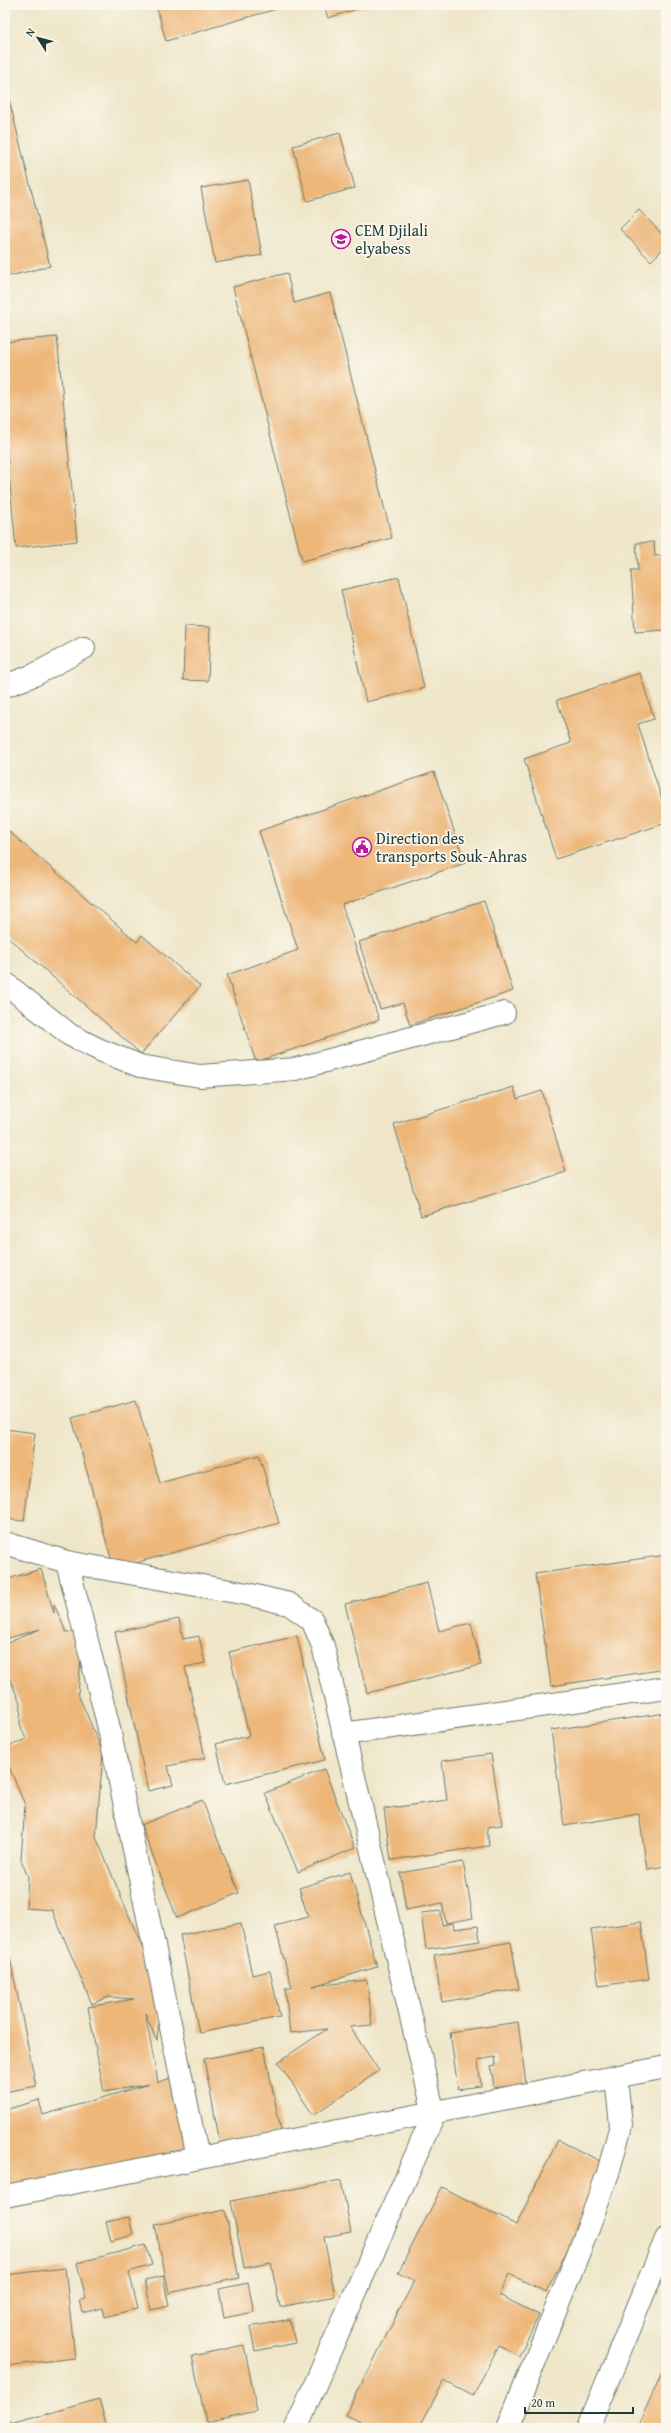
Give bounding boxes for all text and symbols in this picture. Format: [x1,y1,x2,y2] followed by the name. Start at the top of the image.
[18,18,58,58] north arrow
[21,24,39,40] text: N
[355,218,428,260] place label: CEM Djilali elyabess
[330,228,352,250] school or university icon: CEM Djilali elyabess
[376,826,527,868] place label: Direction des transports Souk-Ahras
[351,836,373,858] public building icon: Direction des transports Souk-Ahras
[525,2389,633,2415] scale bar
[531,2394,555,2411] text: 20 m

